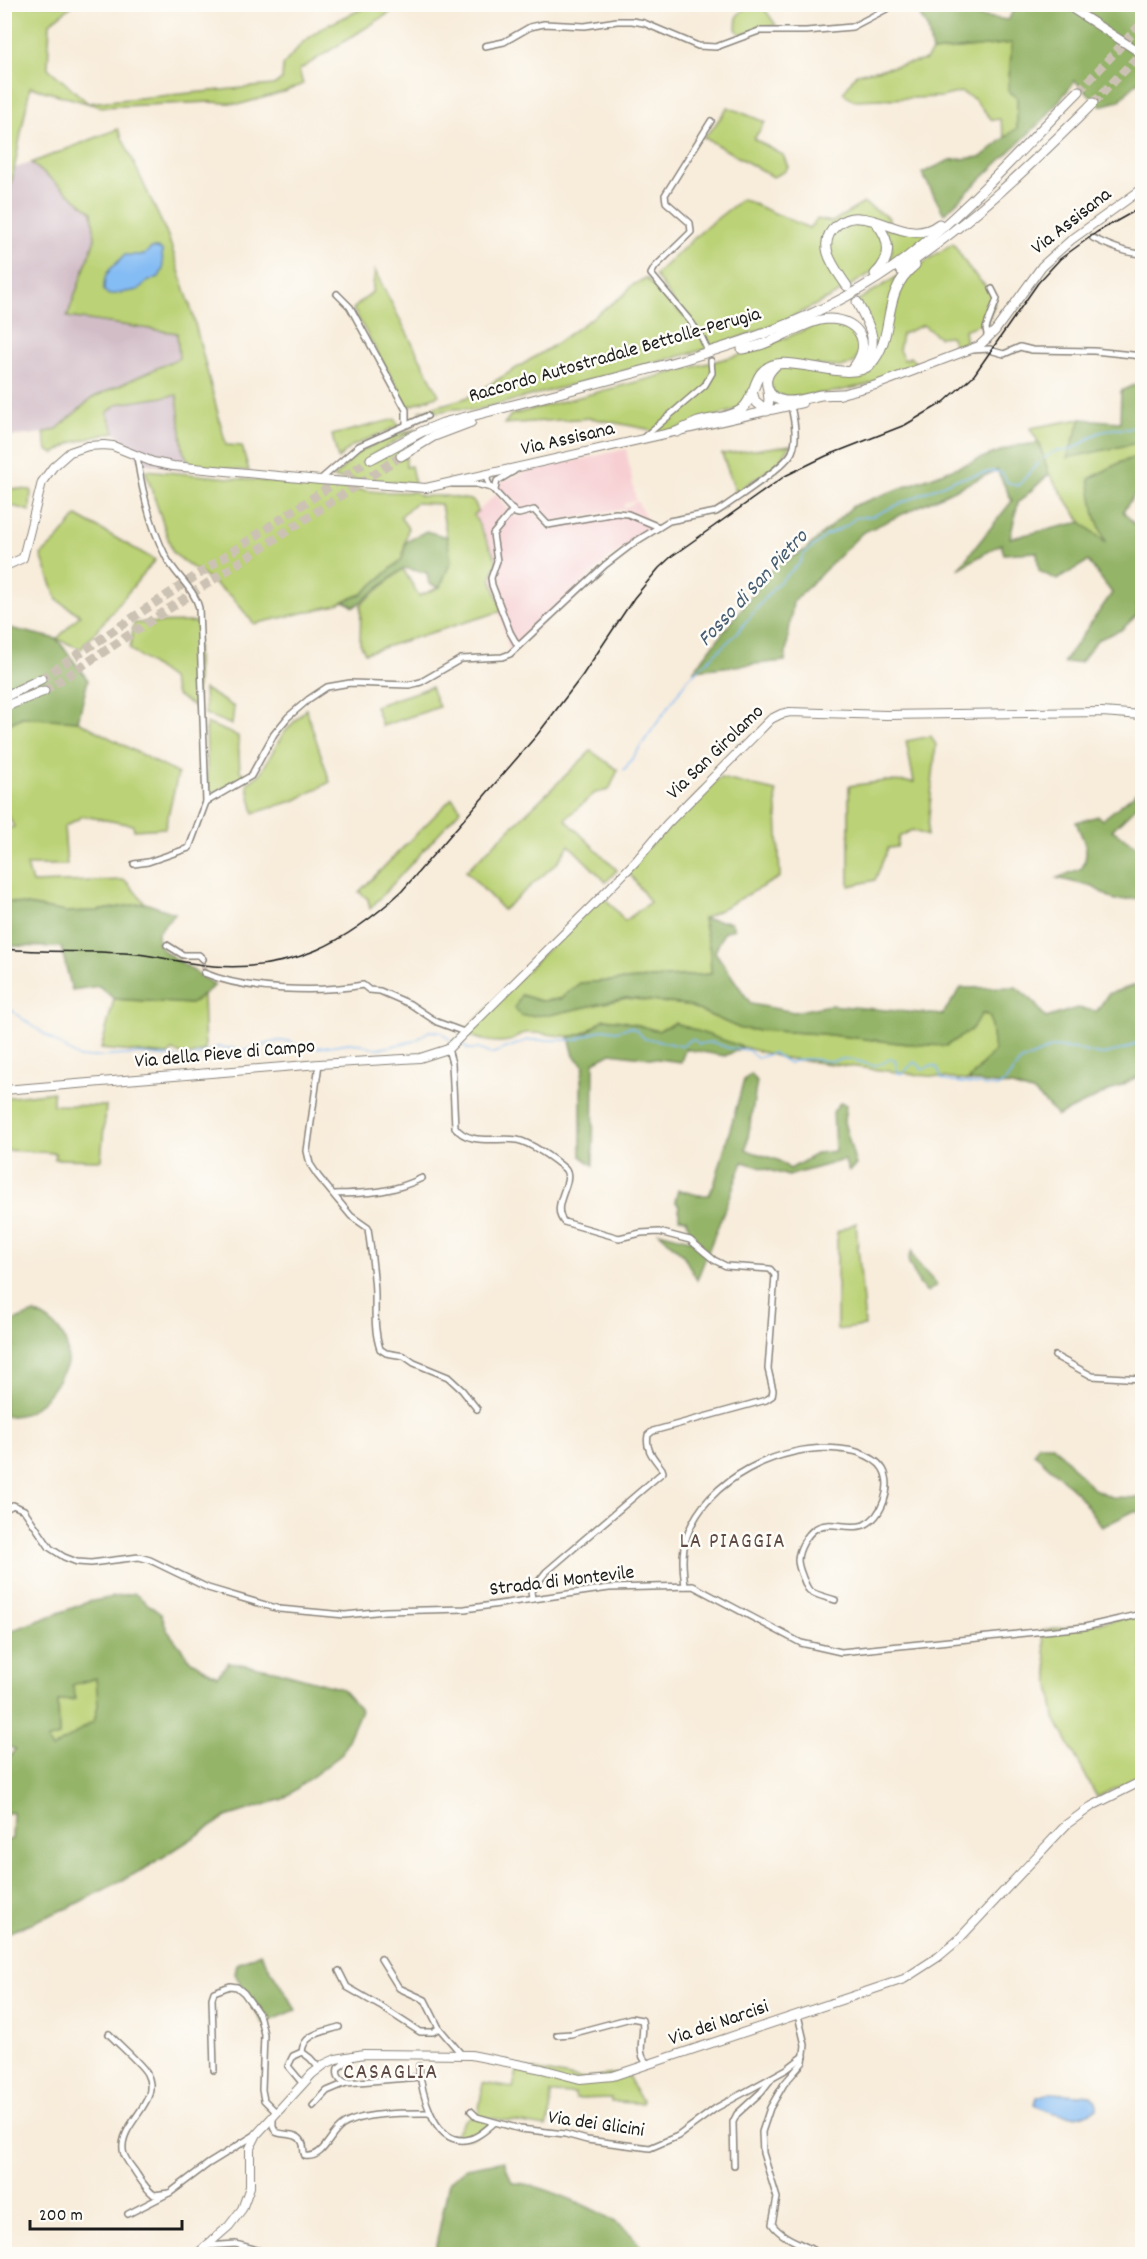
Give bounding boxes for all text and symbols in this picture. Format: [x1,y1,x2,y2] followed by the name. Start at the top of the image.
[1026,181,1119,262] street label: Via Assisana
[466,301,765,411] street label: Raccordo Autostradale Bettolle-Perugia
[519,416,618,464] street label: Via Assisana
[692,523,817,654] water label: Fosso di San Pietro
[661,699,771,807] street label: Via San Girolamo
[134,1033,316,1077] street label: Via della Pieve di Campo
[680,1528,786,1558] district label: LA PIAGGIA
[488,1559,636,1605] street label: Strada di Montevile
[665,1994,773,2054] street label: Via dei Narcisi
[343,2058,439,2089] district label: CASAGLIA
[546,2104,646,2146] street label: Via dei Glicini
[30,2193,182,2231] scale bar
[39,2204,83,2229] text: 200 m

